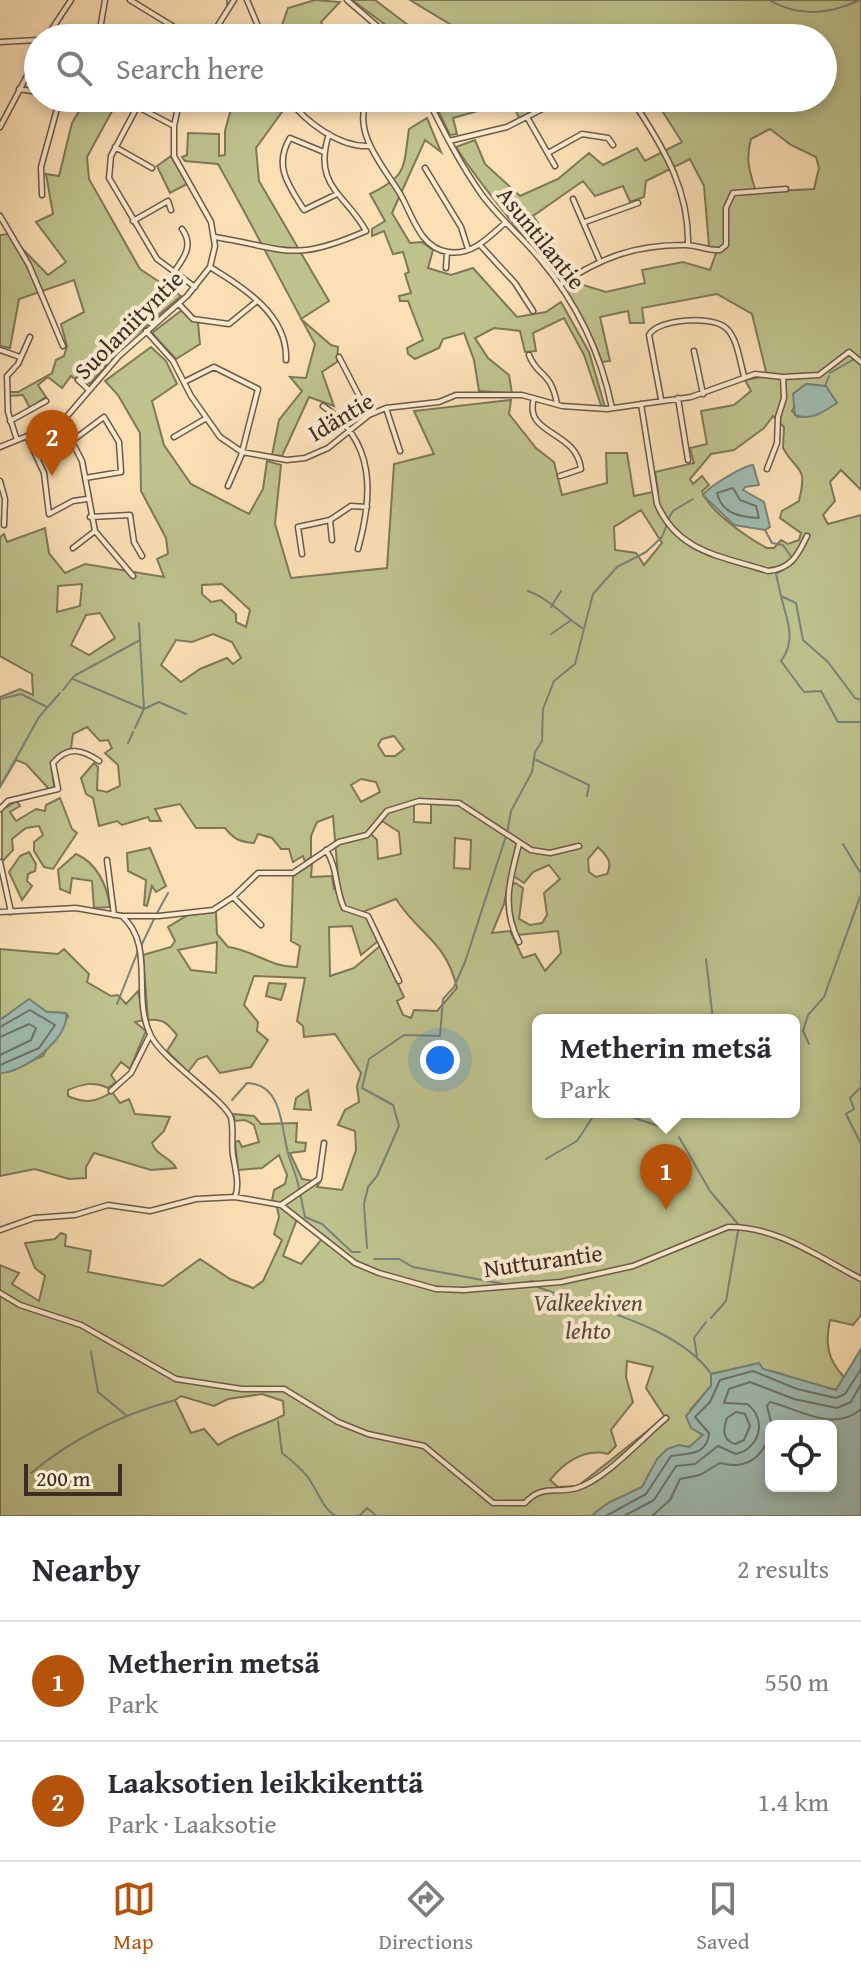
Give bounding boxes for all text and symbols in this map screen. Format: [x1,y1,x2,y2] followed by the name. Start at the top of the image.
[24,24,837,112] search box
[52,46,96,90] icon: search
[116,46,264,90] text: Search here
[489,179,594,297] street label: Asuntilantie
[66,262,191,387] street label: Suolaniityntie
[301,383,380,450] street label: Idäntie
[26,410,78,476] pin: 2
[532,1014,800,1118] popup
[560,1025,772,1069] text: Metherin metsä
[420,1040,460,1080] your location
[560,1069,610,1108] text: Park
[640,1144,692,1210] pin: 1
[481,1235,605,1286] street label: Nutturantie
[533,1285,643,1348] park label: Valkeekiven lehto
[765,1420,837,1492] map controls
[765,1420,837,1492] button: locate
[24,1460,122,1496] scale bar
[36,1462,91,1494] text: 200 m
[32,1544,141,1593] text: Nearby
[737,1549,829,1588] text: 2 results
[108,1640,320,1684] text: Metherin metsä
[51,1662,65,1701] text: 1
[764,1662,829,1701] text: 550 m
[108,1684,158,1723] text: Park
[108,1760,424,1804] text: Laaksotien leikkikenttä
[51,1782,65,1821] text: 2
[757,1782,829,1821] text: 1.4 km
[108,1804,277,1843] text: Park · Laaksotie
[112,1877,156,1957] tab: Map
[379,1877,473,1957] tab: Directions
[696,1877,749,1957] tab: Saved

